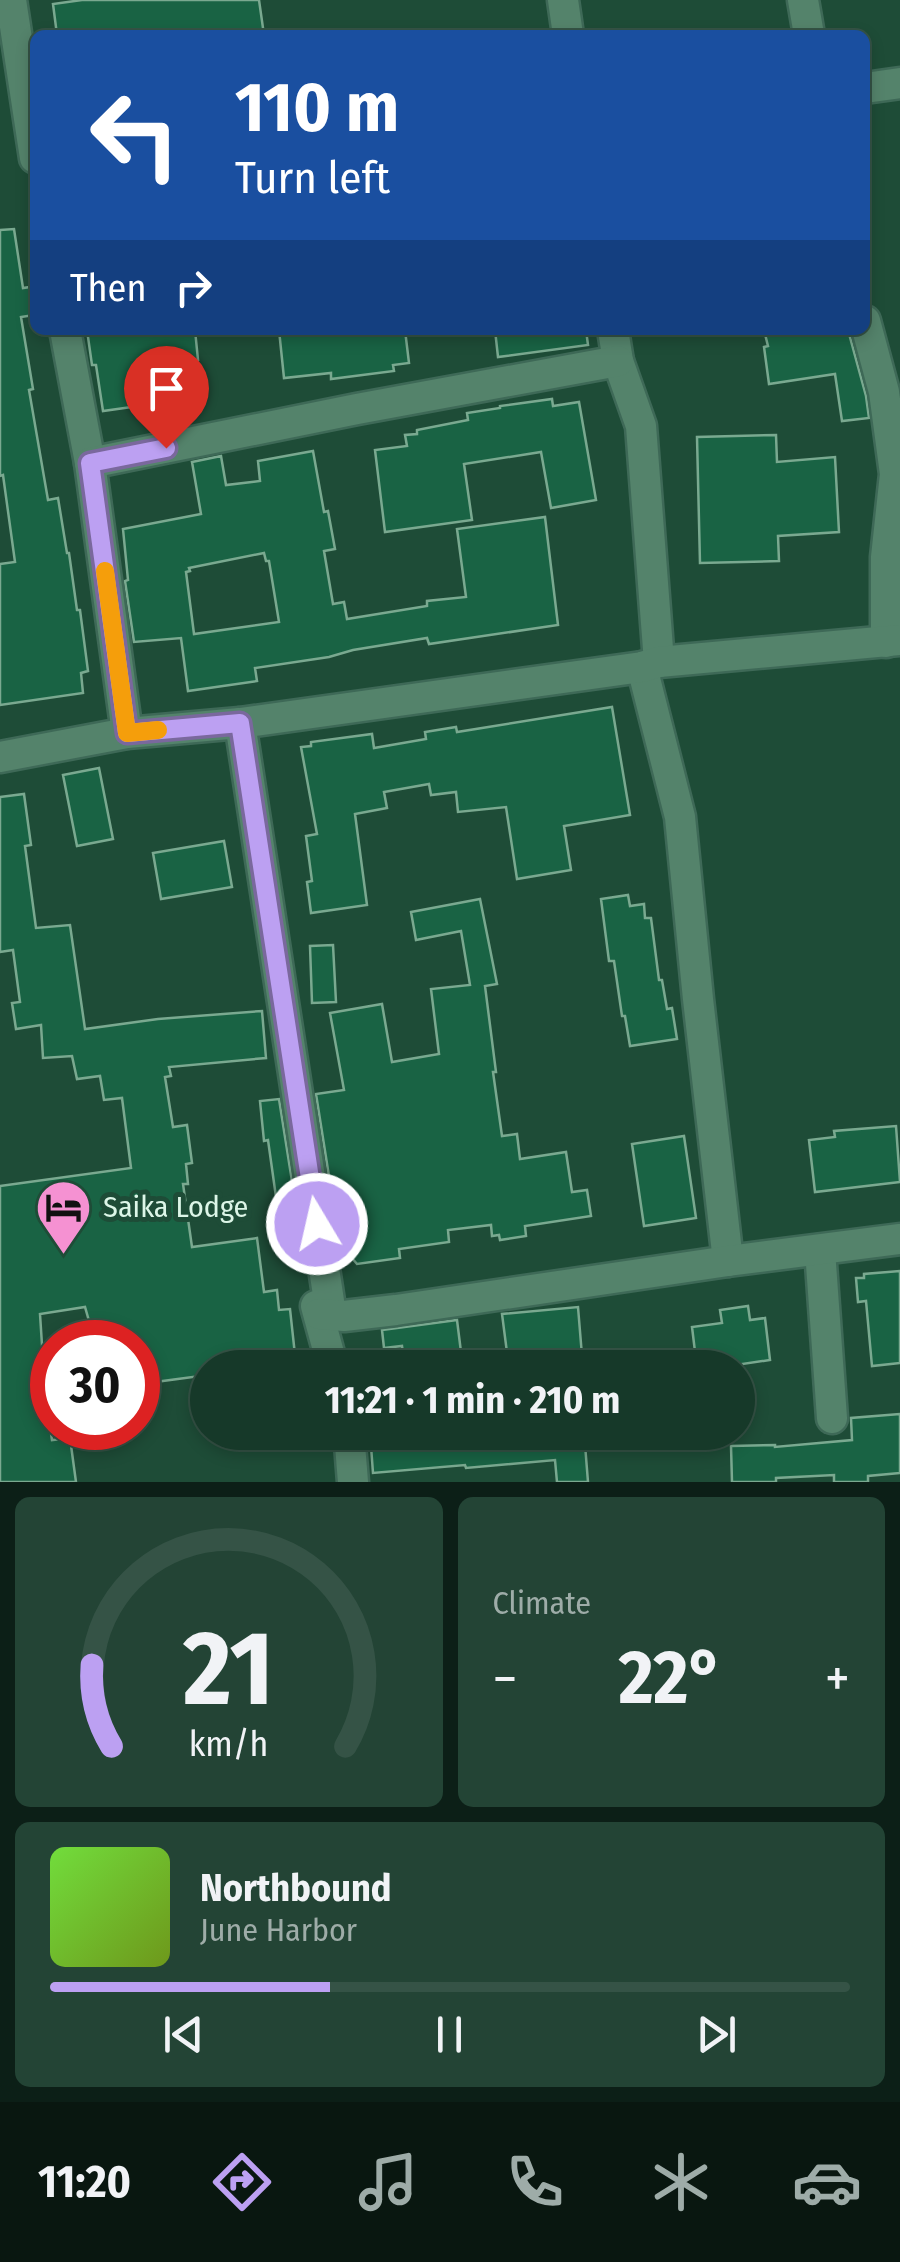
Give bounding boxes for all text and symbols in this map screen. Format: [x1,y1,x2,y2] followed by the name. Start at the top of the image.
[235,66,399,150] text: 110 m
[70,70,200,200] icon: left
[235,151,390,205] text: Turn left
[166,260,221,315] icon: right
[70,265,146,311] text: Then
[124,346,209,449] pin
[139,361,194,416] icon: arrive
[265,1172,369,1276] position arrow
[34,1177,94,1256] hotel icon: Saika Lodge
[103,1189,248,1225] place label: Saika Lodge
[30,1320,160,1450] speed limit sign: 30
[325,1377,620,1423] text: 11:21 · 1 min · 210 m
[493,1584,591,1622] text: Climate
[183,1607,274,1732] text: 21
[619,1633,723,1723] text: 22°
[493,1646,517,1712] text: −
[825,1646,850,1712] text: +
[189,1723,269,1765] text: km/h
[200,1865,392,1911] text: Northbound
[200,1911,357,1949] text: June Harbor
[156,2007,211,2062] icon: previous
[422,2007,477,2062] icon: pause
[689,2007,744,2062] icon: next
[207,2147,277,2217] icon: directions
[353,2147,423,2217] icon: music
[500,2147,570,2217] icon: phone
[646,2147,716,2217] icon: climate
[792,2147,862,2217] icon: car
[38,2155,131,2209] text: 11:20

